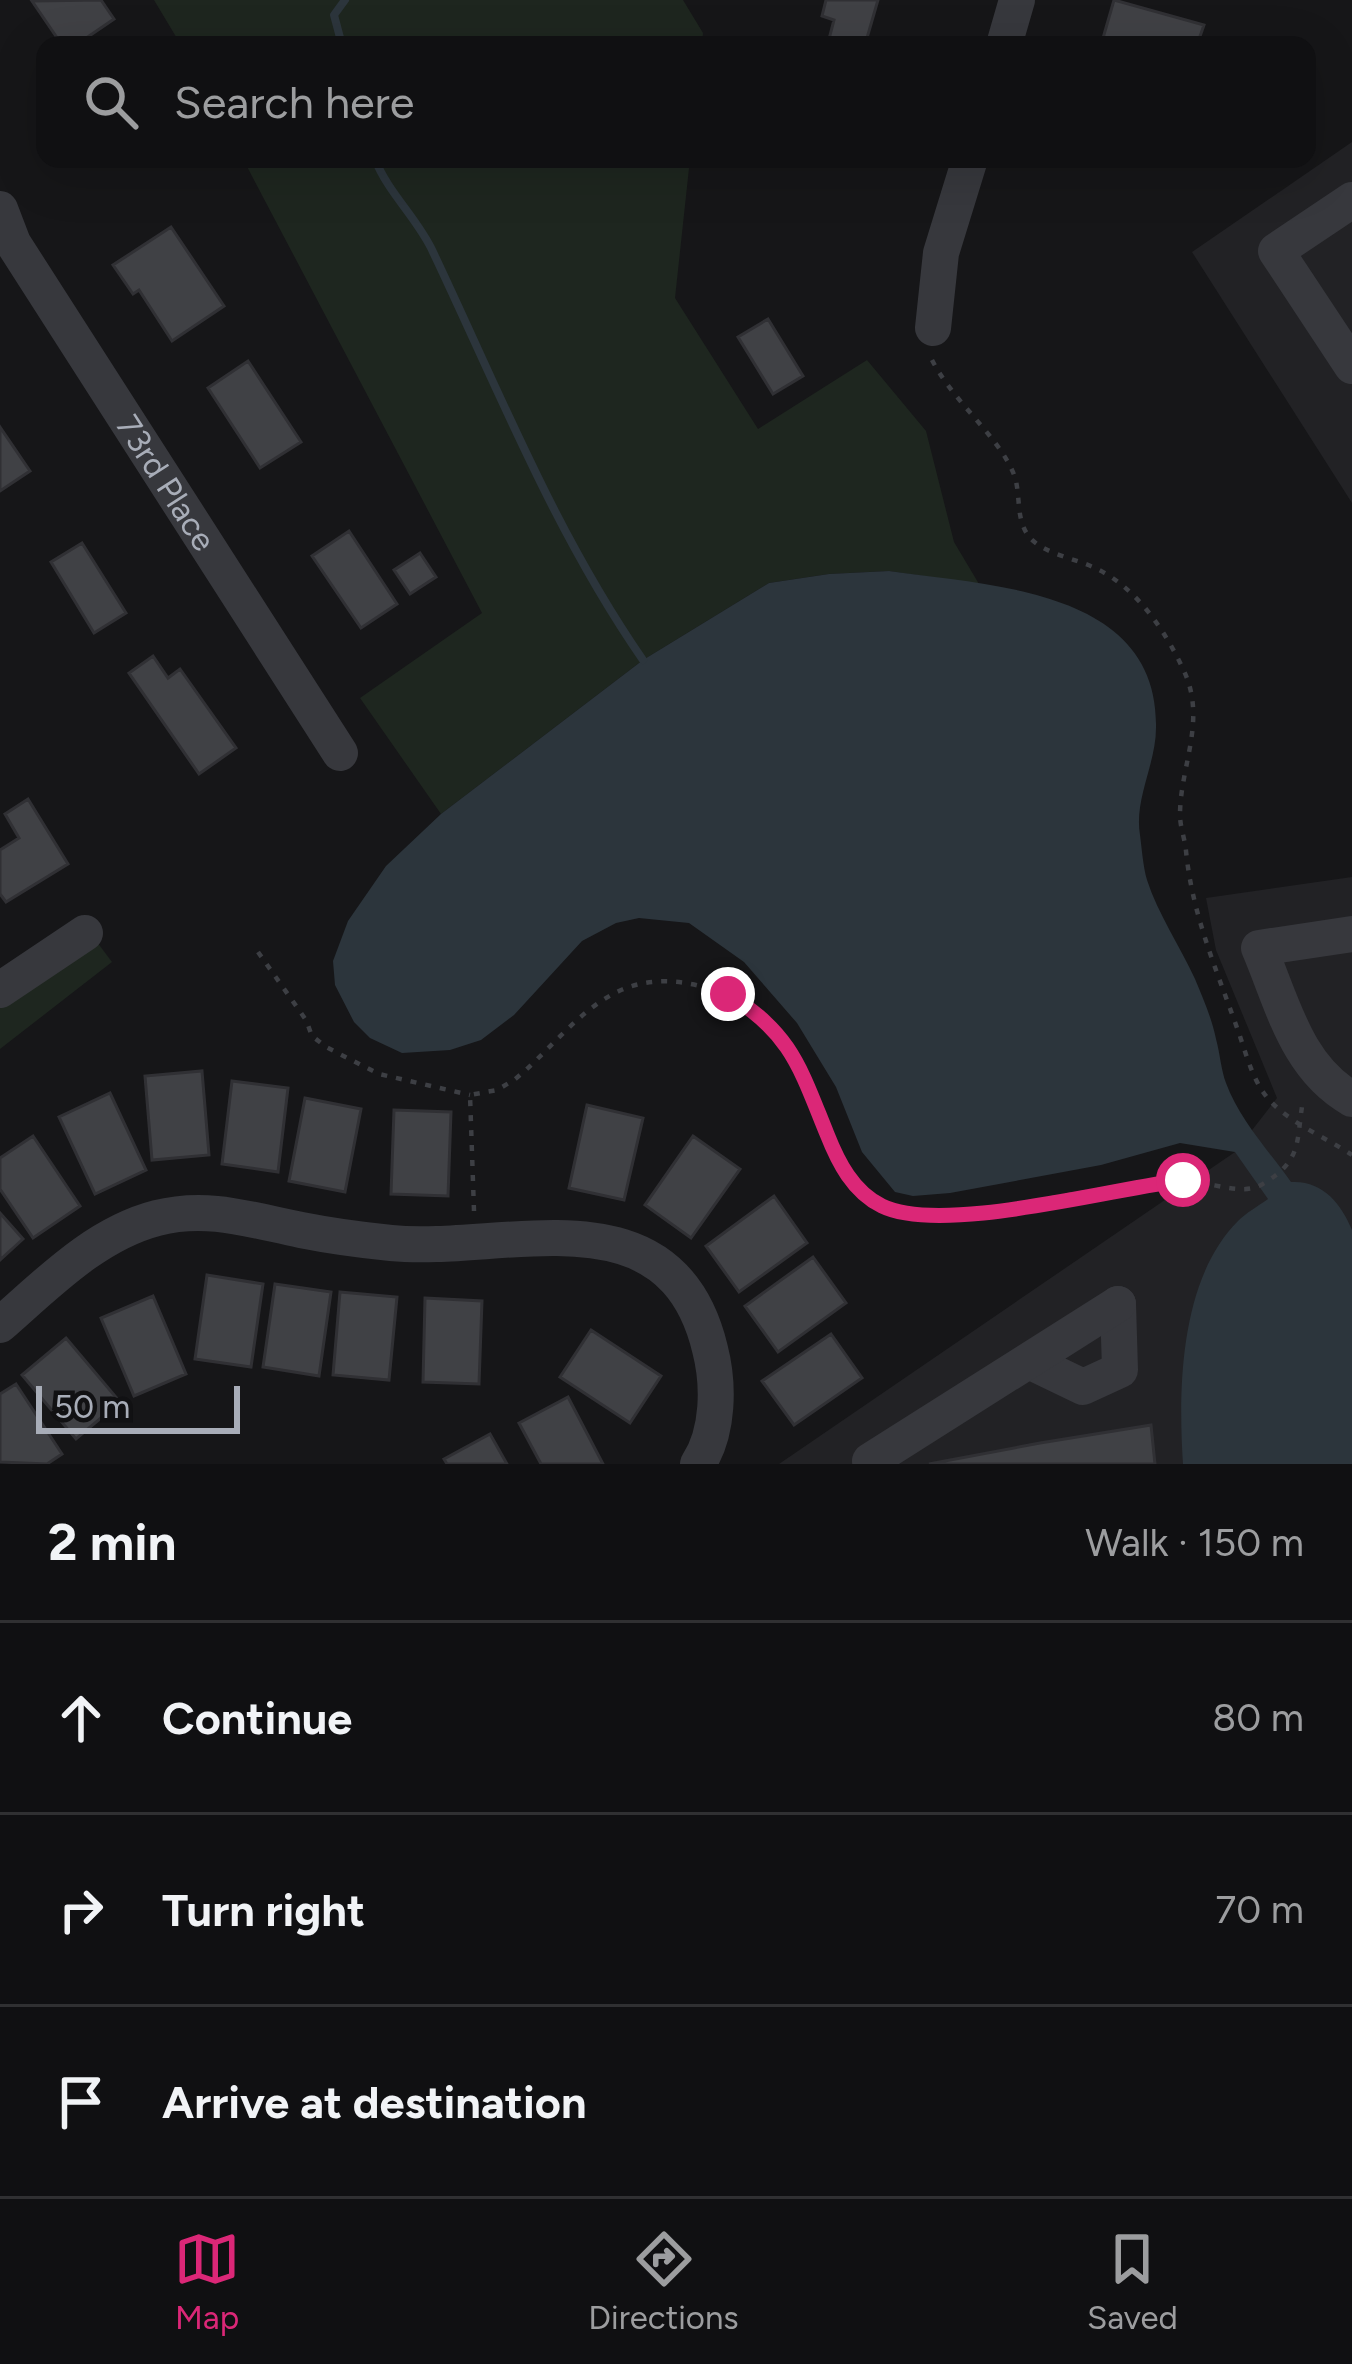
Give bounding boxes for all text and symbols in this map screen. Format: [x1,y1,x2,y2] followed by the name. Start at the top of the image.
[36,36,1316,168] search box
[78,69,144,135] icon: search
[174,75,414,129] text: Search here
[109,407,224,558] street label: 73rd Place
[701,967,755,1021] route end
[1156,1153,1210,1207] route start
[36,1380,240,1433] scale bar
[54,1387,130,1426] text: 50 m
[48,1512,176,1573] text: 2 min
[1085,1519,1304,1566] text: Walk · 150 m
[48,1685,114,1751] icon: ahead
[162,1691,352,1745] text: Continue
[1212,1694,1304,1741] text: 80 m
[48,1877,114,1943] icon: right
[162,1883,365,1937] text: Turn right
[1215,1886,1304,1933] text: 70 m
[48,2069,114,2135] icon: arrive
[162,2075,586,2129] text: Arrive at destination
[174,2226,240,2337] tab: Map
[588,2226,739,2337] tab: Directions
[1087,2226,1178,2337] tab: Saved

